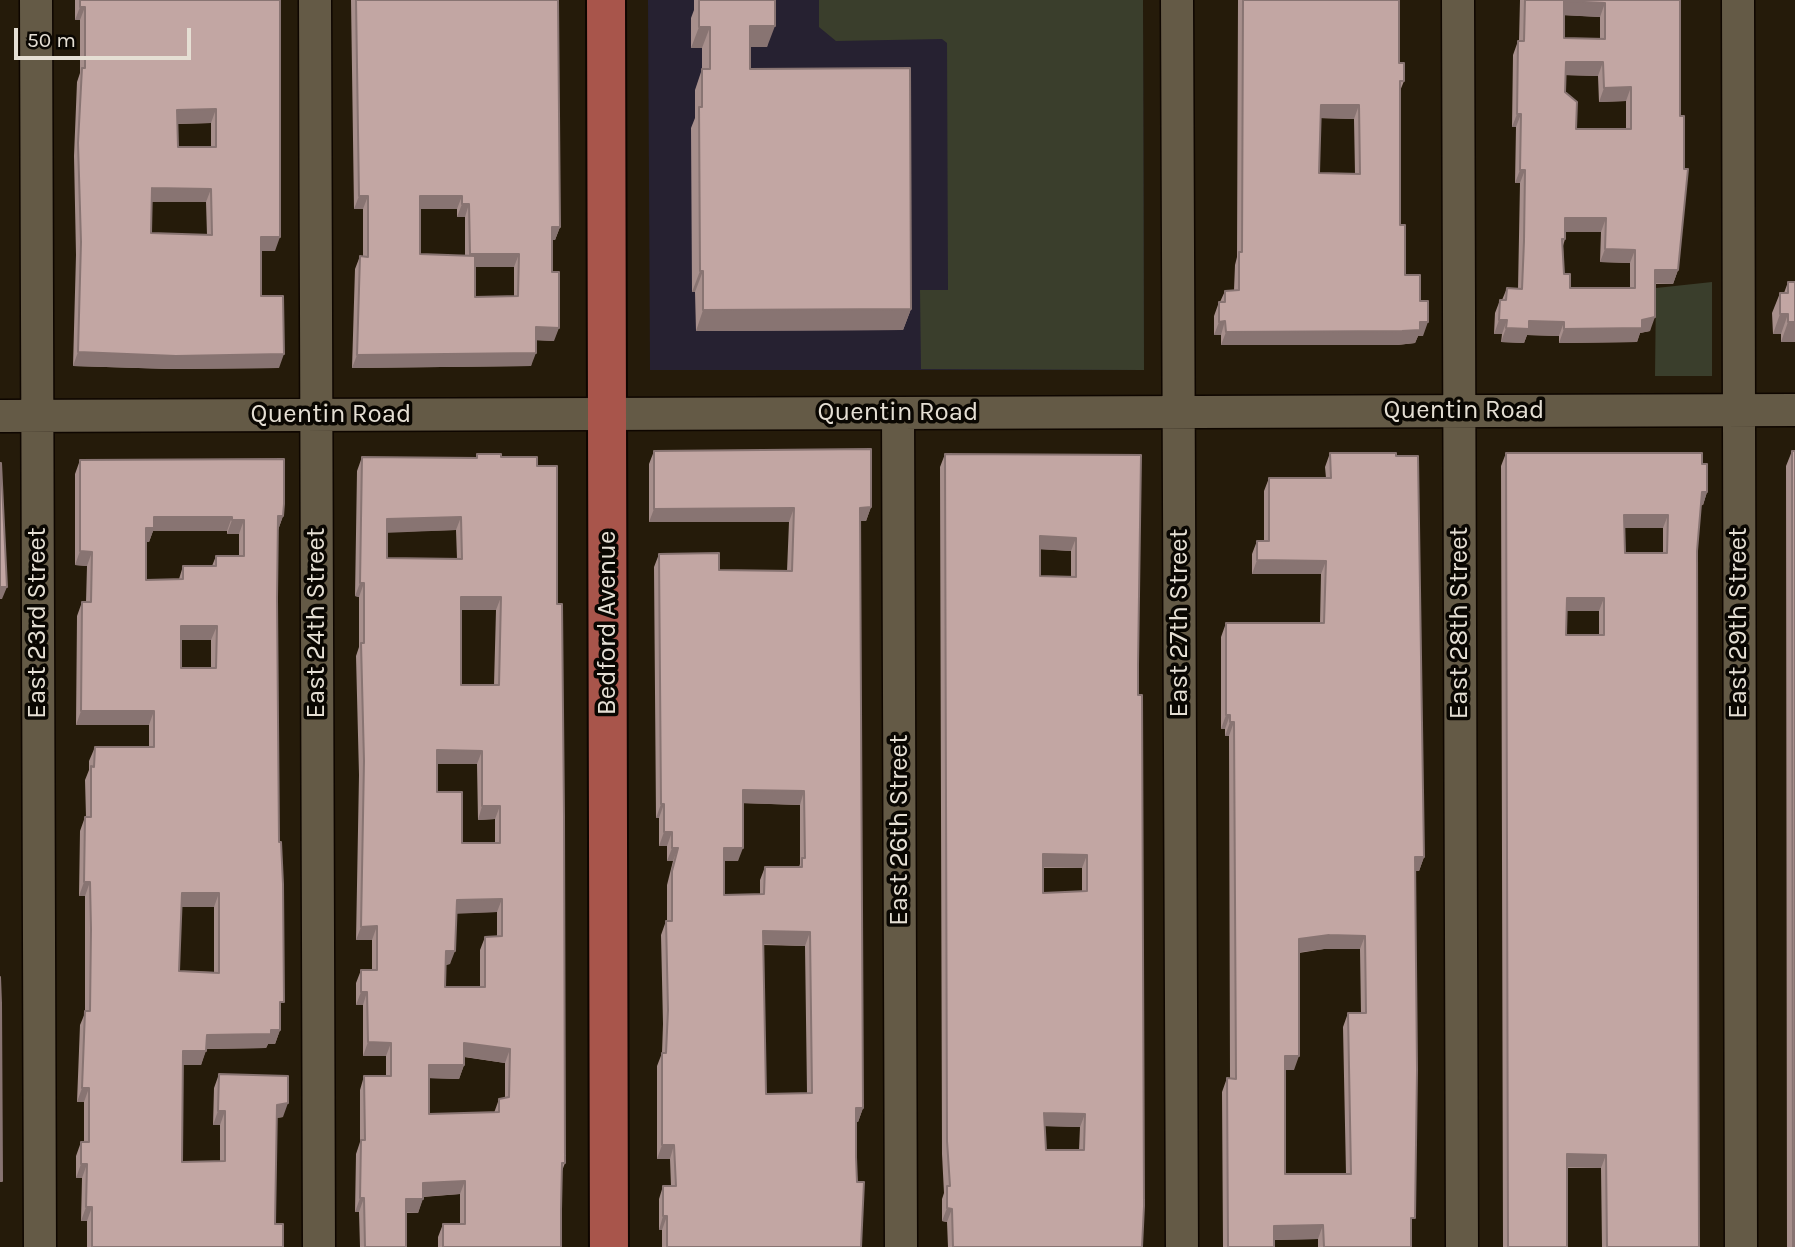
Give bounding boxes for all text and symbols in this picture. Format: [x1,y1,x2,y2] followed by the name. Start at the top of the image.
[18,14,194,58] scale bar
[27,28,76,52] text: 50 m
[1384,395,1544,427] street label: Quentin Road
[818,397,978,429] street label: Quentin Road
[251,399,411,431] street label: Quentin Road
[22,527,54,719] street label: East 23rd Street
[301,527,333,719] street label: East 24th Street
[1444,527,1476,719] street label: East 28th Street
[1723,527,1755,719] street label: East 29th Street
[1164,529,1196,717] street label: East 27th Street
[592,531,624,715] street label: Bedford Avenue
[884,734,916,926] street label: East 26th Street

